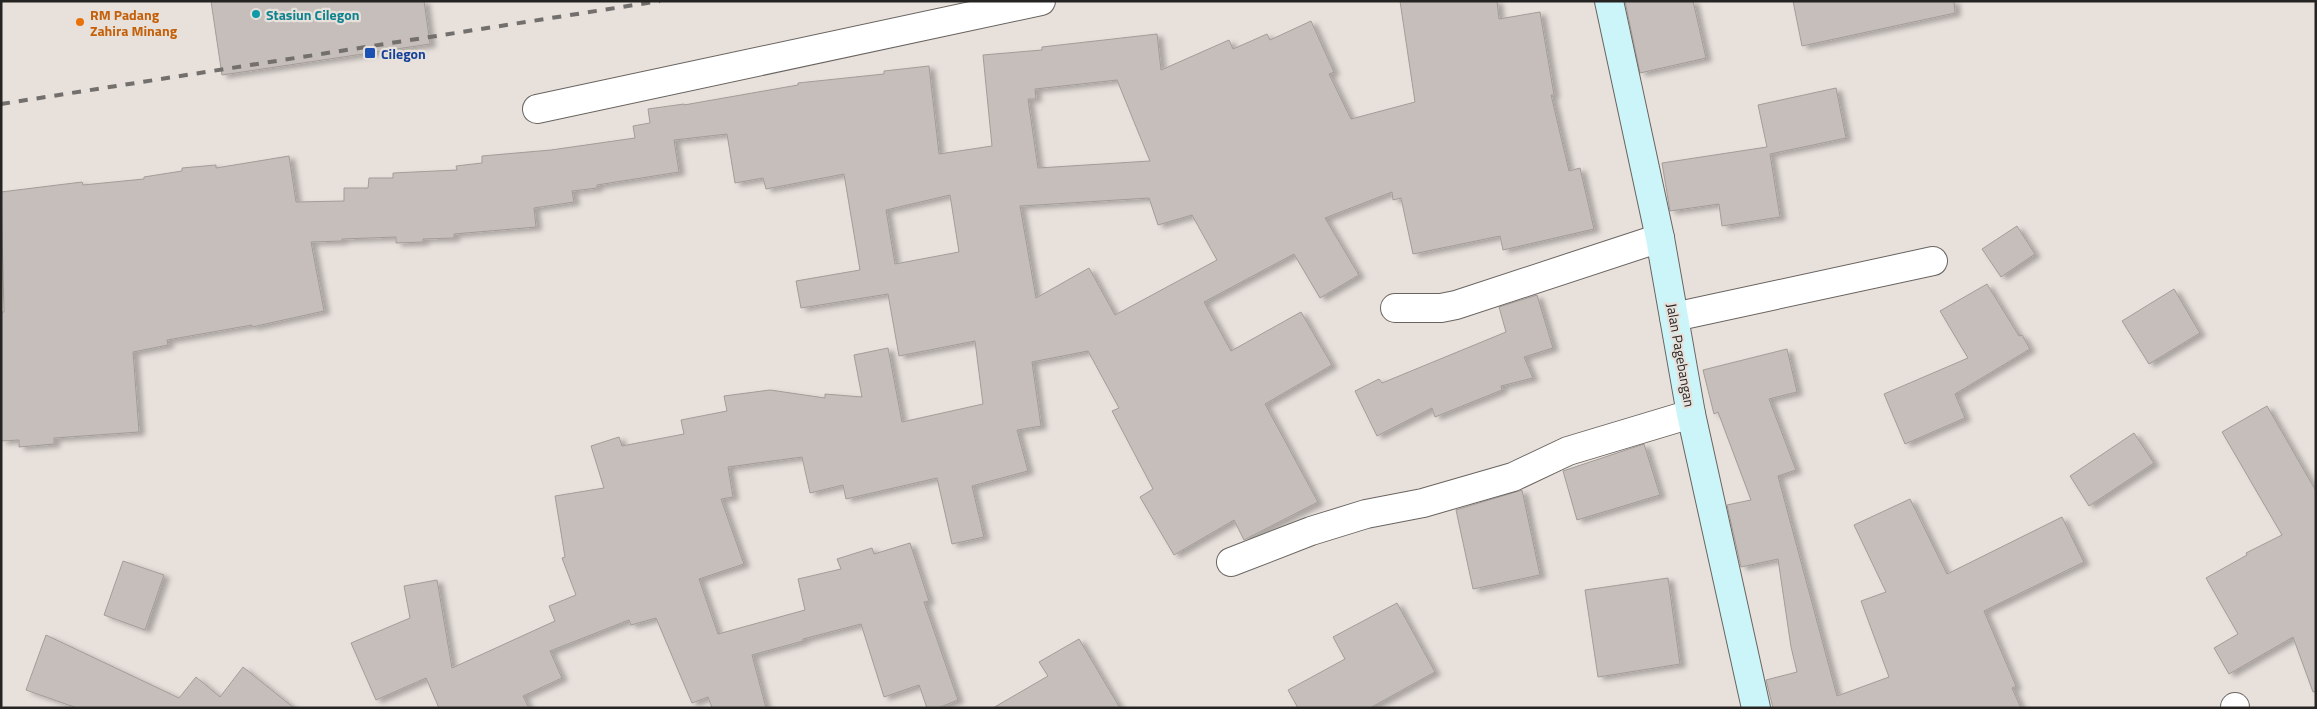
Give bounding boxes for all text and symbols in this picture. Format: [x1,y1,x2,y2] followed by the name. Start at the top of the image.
[90,4,178,41] place label: RM Padang Zahira Minang
[266,4,359,25] place label: Stasiun Cilegon
[250,8,262,20] marker: Stasiun Cilegon
[74,16,86,28] marker: RM Padang Zahira Minang
[381,43,426,64] place label: Cilegon
[363,46,377,60] marker: Cilegon
[1662,301,1700,409] street label: Jalan Pagebangan

